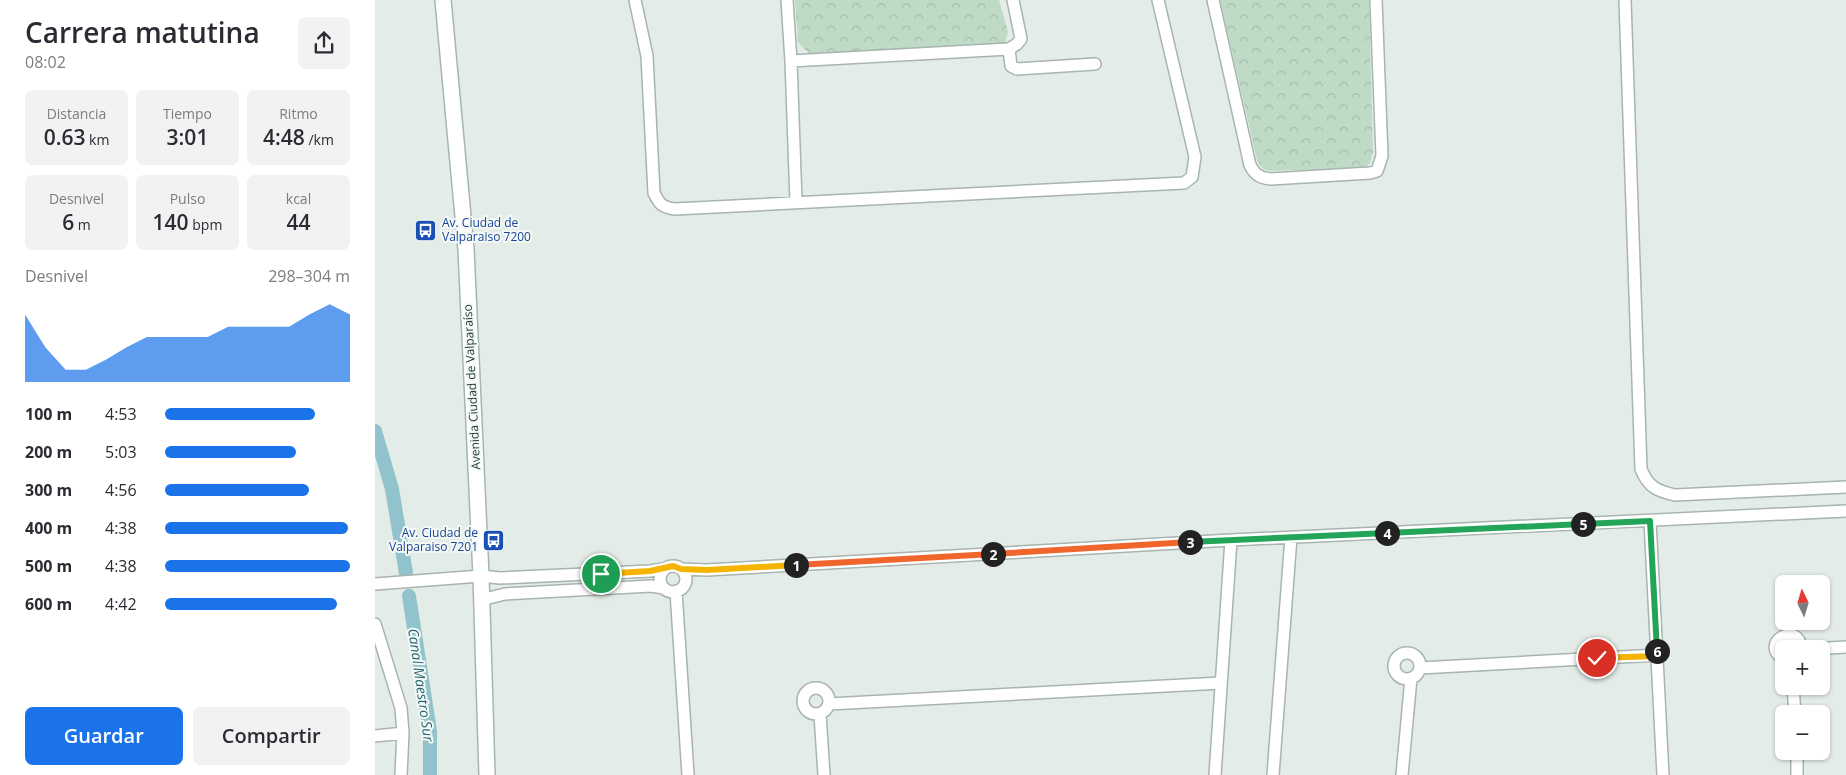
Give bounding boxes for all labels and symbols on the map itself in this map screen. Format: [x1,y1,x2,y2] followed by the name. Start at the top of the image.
[442,214,531,245] place label: Av. Ciudad de Valparaiso 7200
[414,218,438,242] bus stop icon: Av. Ciudad de Valparaiso 7200
[459,304,484,470] street label: Avenida Ciudad de Valparaíso
[1571,512,1595,536] pin: 5
[1375,520,1399,546] pin: 4
[389,524,478,555] place label: Av. Ciudad de Valparaiso 7201
[482,528,506,552] bus stop icon: Av. Ciudad de Valparaiso 7201
[1177,530,1203,554] pin: 3
[981,542,1005,566] pin: 2
[783,552,809,578] pin: 1
[580,553,622,595] pin
[1775,575,1830,630] north arrow
[404,627,439,743] water label: Canal Maestro Sur
[1576,637,1618,679] pin
[1645,638,1669,664] pin: 6

